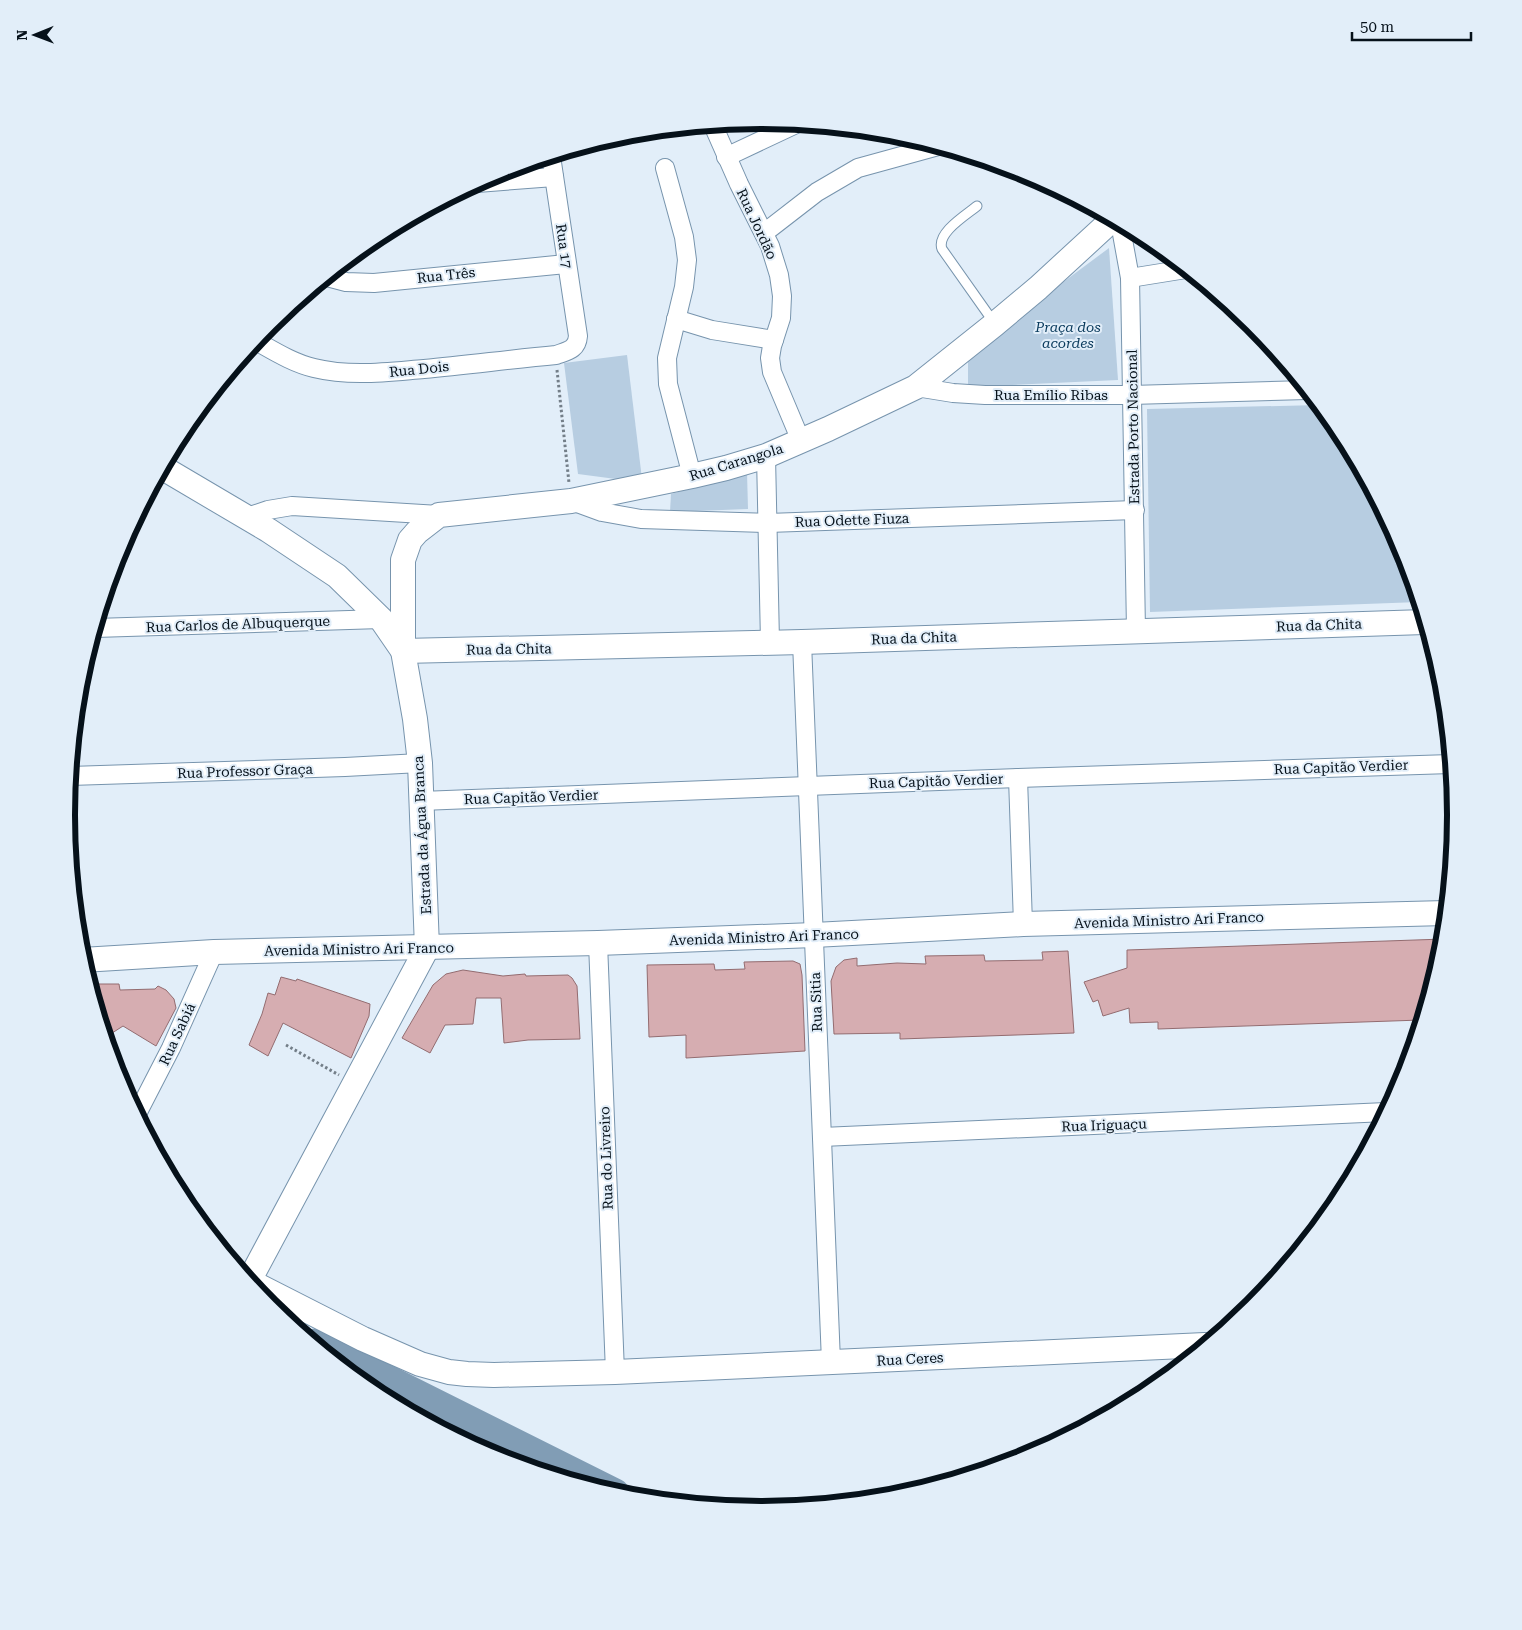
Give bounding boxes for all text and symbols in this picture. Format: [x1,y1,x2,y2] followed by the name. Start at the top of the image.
[10,10,60,60] north arrow
[1352,10,1471,42] scale bar
[1360,18,1395,36] text: 50 m
[14,29,30,41] text: N
[734,186,780,262] street label: Rua Jordão
[553,223,575,270] street label: Rua 17
[416,264,476,286] street label: Rua Três
[1034,319,1101,351] park label: Praça dos acordes
[1124,349,1142,505] street label: Estrada Porto Nacional
[388,358,450,380] street label: Rua Dois
[994,387,1108,403] street label: Rua Emílio Ribas
[687,440,785,484] street label: Rua Carangola
[794,510,910,530] street label: Rua Odette Fiuza
[146,613,331,635] street label: Rua Carlos de Albuquerque
[1276,615,1363,634] street label: Rua da Chita
[871,628,958,647] street label: Rua da Chita
[466,640,552,658] street label: Rua da Chita
[410,755,434,915] street label: Estrada da Água Branca
[1274,757,1409,777] street label: Rua Capitão Verdier
[177,761,314,781] street label: Rua Professor Graça
[869,771,1004,791] street label: Rua Capitão Verdier
[464,787,599,807] street label: Rua Capitão Verdier
[1074,909,1264,931] street label: Avenida Ministro Ari Franco
[669,926,859,948] street label: Avenida Ministro Ari Franco
[264,939,454,959] street label: Avenida Ministro Ari Franco
[807,971,825,1032] street label: Rua Sitia
[156,1000,199,1068] street label: Rua Sabiá
[596,1106,616,1210] street label: Rua do Livreiro
[1061,1116,1147,1134] street label: Rua Iriguaçu
[876,1349,944,1369] street label: Rua Ceres

